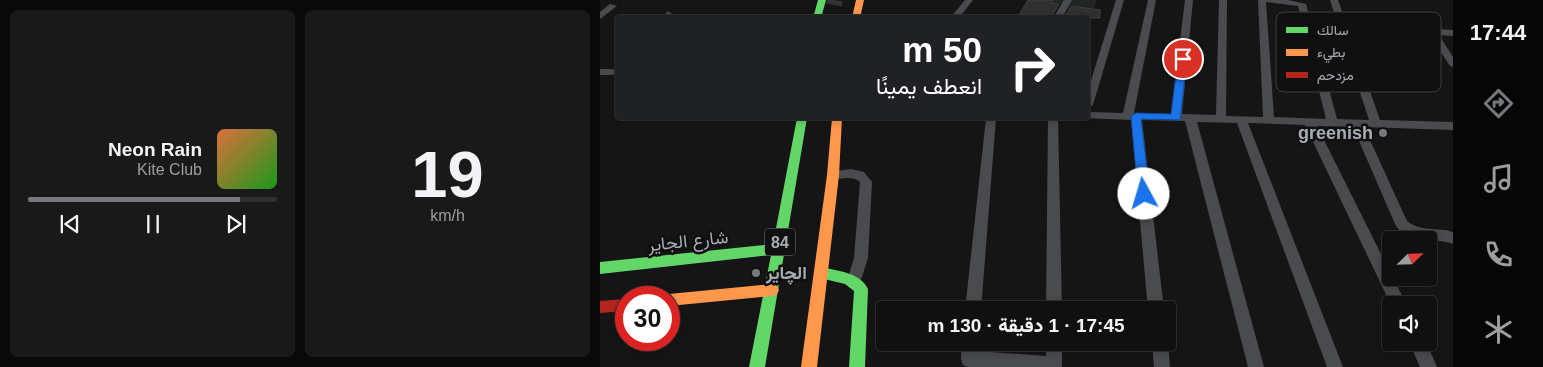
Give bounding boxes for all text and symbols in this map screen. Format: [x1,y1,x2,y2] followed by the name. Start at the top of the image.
[1276,12,1441,92] legend
[1470,20,1526,45] text: 17:44
[1317,22,1348,38] text: سالك
[902,30,982,69] text: 50 m
[1000,35,1065,100] icon: right
[1162,38,1204,80] pin
[1317,44,1345,64] text: بطيء
[1169,45,1197,73] icon: arrive
[1317,67,1354,84] text: مزدحم
[876,74,982,99] text: انعطف يمينًا
[1481,86,1516,121] icon: directions
[1298,123,1373,143] place label: greenish
[1377,127,1389,139] marker: greenish
[411,138,484,211] text: 19
[108,139,202,160] text: Neon Rain
[137,161,202,178] text: Kite Club
[1481,161,1516,196] icon: music
[1117,167,1169,219] position arrow
[430,207,465,224] text: km/h
[56,210,84,238] icon: previous
[139,210,167,238] icon: pause
[222,210,250,238] icon: next
[646,227,729,257] street label: شارع الجاير
[765,228,795,256] road number: 84
[1382,231,1438,286] north arrow
[1382,231,1437,351] map controls
[1481,237,1516,272] icon: phone
[765,263,807,285] place label: الچاير
[750,267,762,279] marker: الچاير
[615,286,680,351] speed limit sign: 30
[1382,296,1437,351] button: sound
[1481,312,1516,347] icon: climate
[927,315,1125,336] text: 17:45 · 1 دقيقة · 130 m

